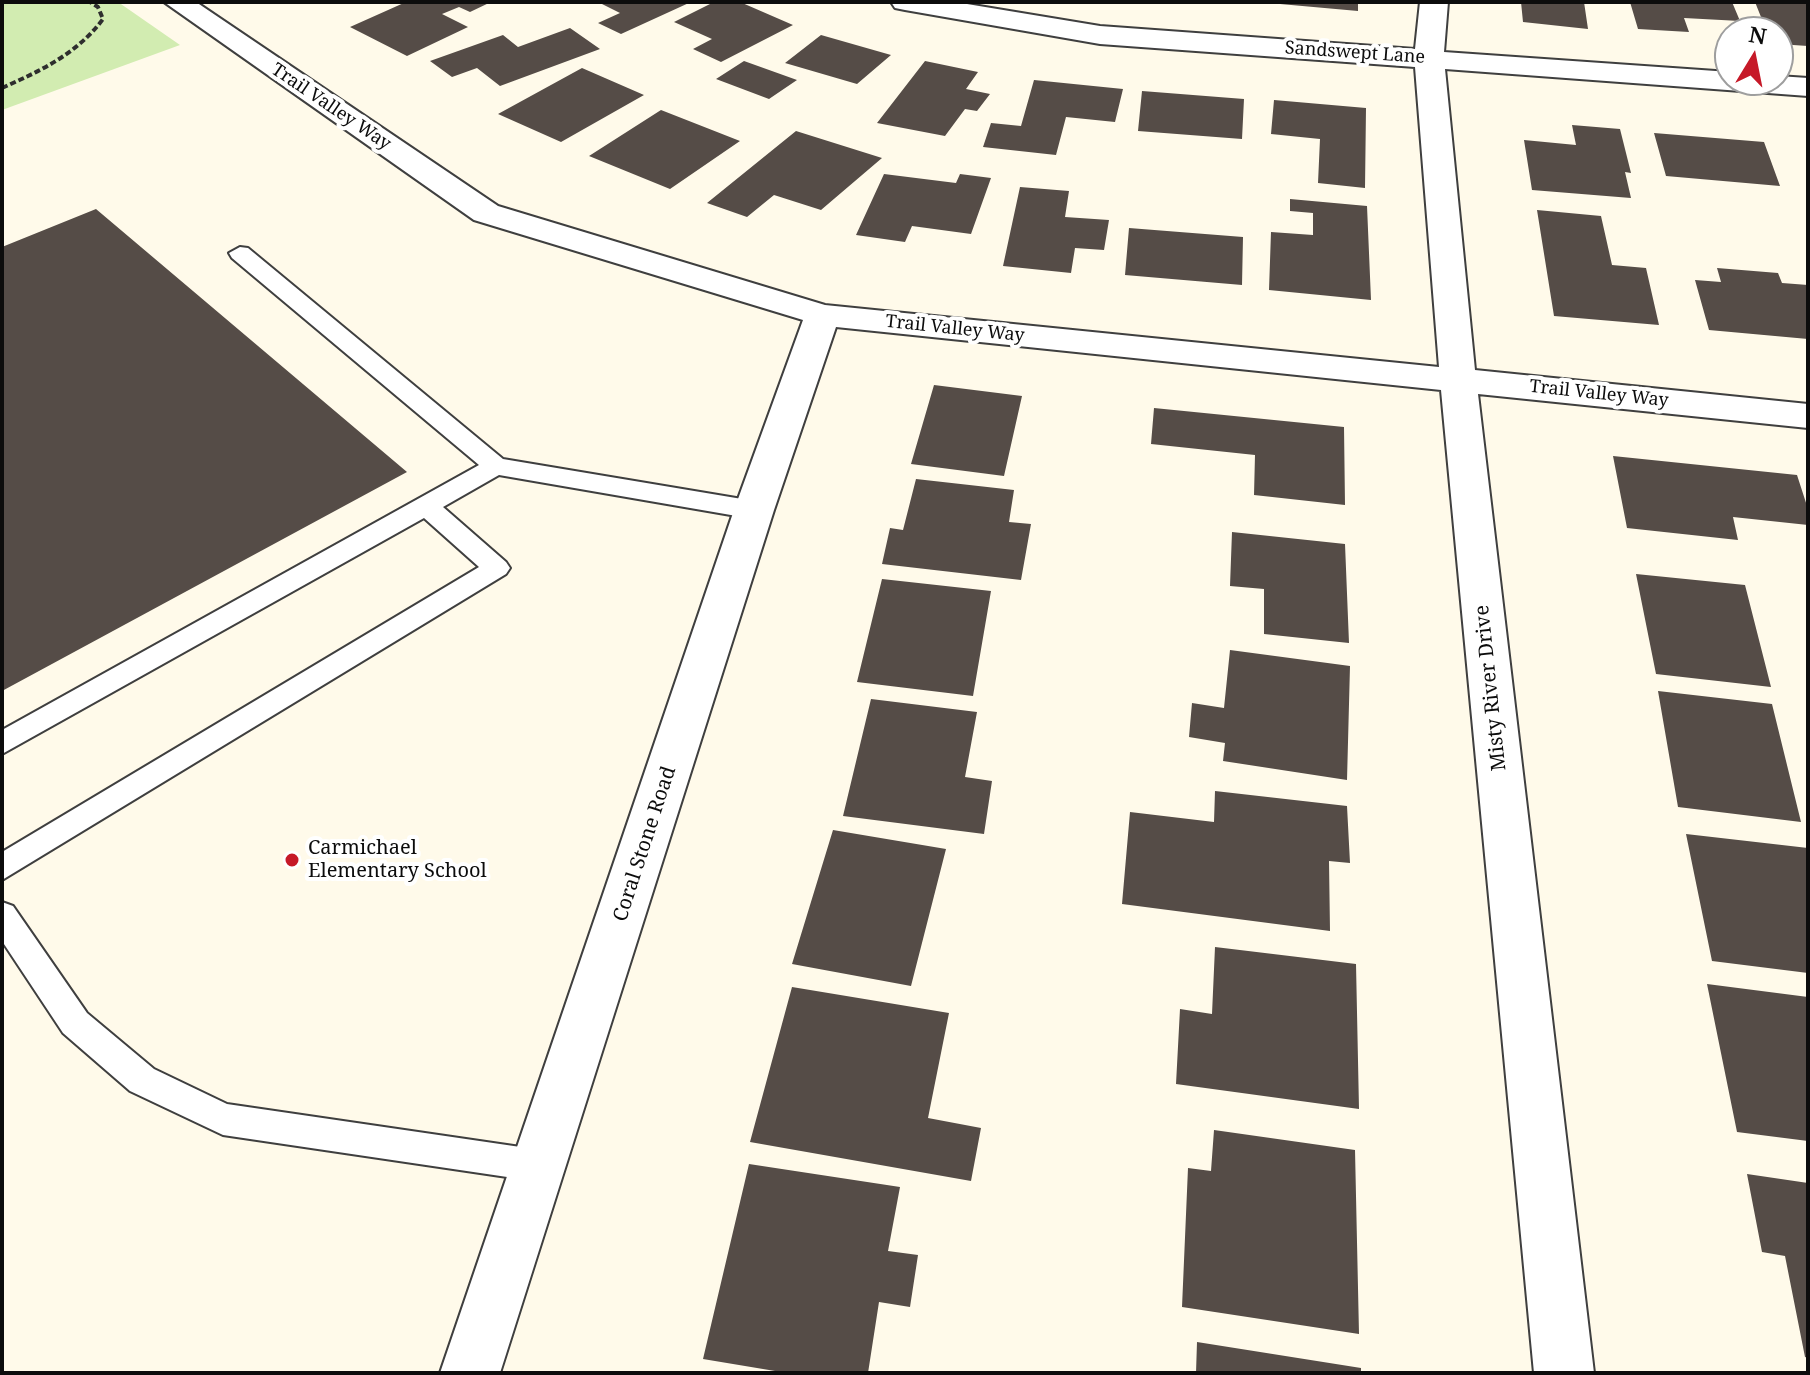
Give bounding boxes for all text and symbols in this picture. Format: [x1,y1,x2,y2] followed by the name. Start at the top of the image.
[1714,16,1794,96] north arrow
[1747,18,1769,51] text: N
[1284,37,1426,69] street label: Sandswept Lane
[267,59,395,155] street label: Trail Valley Way
[884,311,1026,347] street label: Trail Valley Way
[1528,376,1670,412] street label: Trail Valley Way
[1470,604,1512,772] street label: Misty River Drive
[609,763,681,925] street label: Coral Stone Road
[308,836,487,883] place label: Carmichael Elementary School
[283,851,301,869] marker: Carmichael Elementary School

